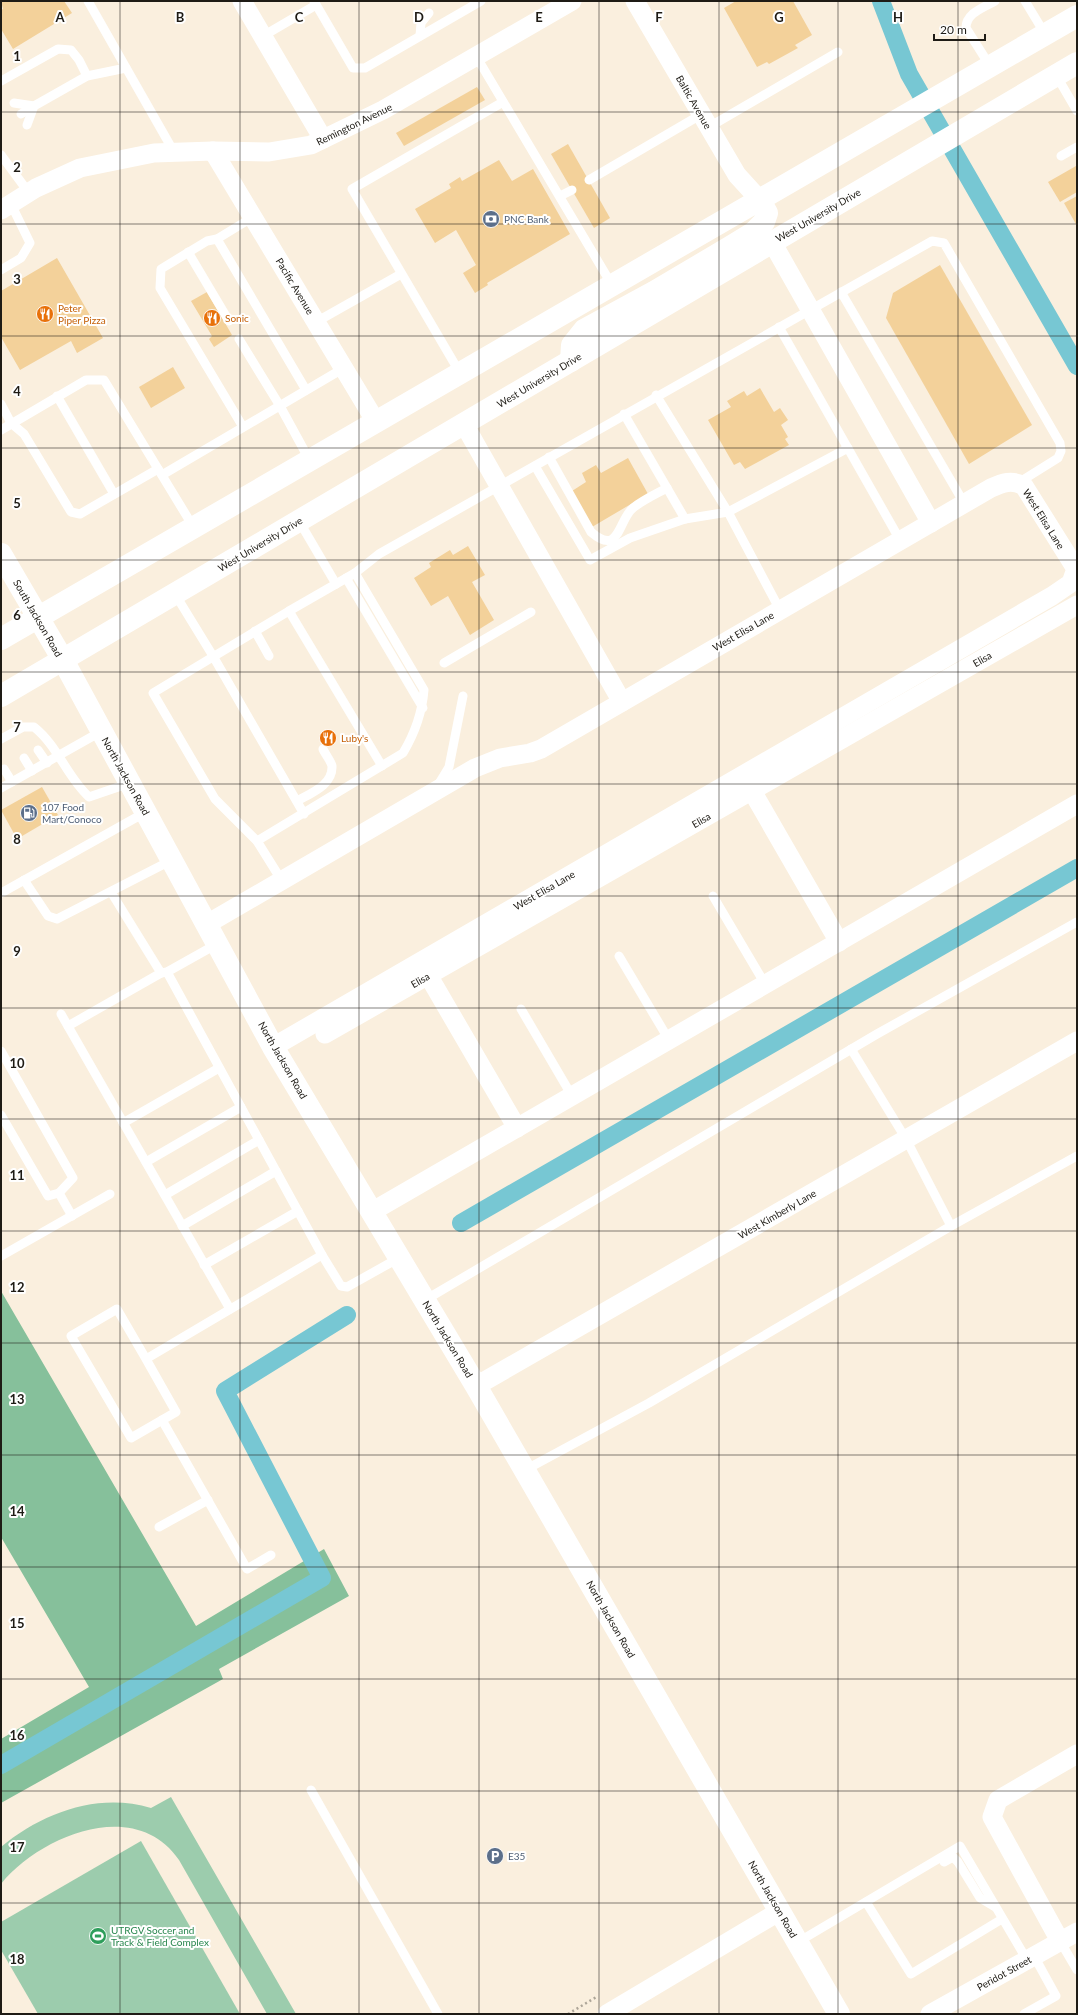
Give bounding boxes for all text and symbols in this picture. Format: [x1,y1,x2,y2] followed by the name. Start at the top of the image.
[54,9,65,25] text: A
[176,9,185,25] text: B
[295,9,304,25] text: C
[414,9,424,25] text: D
[535,9,543,25] text: E
[655,9,663,25] text: F
[774,9,784,25] text: G
[893,9,903,25] text: H
[934,16,985,42] scale bar
[940,22,967,37] text: 20 m
[13,48,21,64] text: 1
[674,73,714,131] street label: Baltic Avenue
[314,100,394,148] street label: Remington Avenue
[13,159,21,175] text: 2
[773,186,863,244] street label: West University Drive
[481,209,501,229] bank icon: PNC Bank
[504,213,550,225] place label: PNC Bank
[273,256,317,316] street label: Pacific Avenue
[13,271,21,287] text: 3
[58,302,106,326] place label: Peter Piper Pizza
[35,304,55,324] restaurant icon: Peter Piper Pizza
[202,308,222,328] restaurant icon: Sonic
[225,312,249,324] place label: Sonic
[495,350,583,410] street label: West University Drive
[13,383,21,399] text: 4
[1021,487,1067,551] street label: West Elisa Lane
[13,495,21,511] text: 5
[216,514,304,574] street label: West University Drive
[11,577,65,659] street label: South Jackson Road
[13,607,21,623] text: 6
[710,609,776,653] street label: West Elisa Lane
[970,649,994,669] street label: Elisa
[13,719,21,735] text: 7
[318,728,338,748] restaurant icon: Luby's
[341,732,368,744] place label: Luby's
[100,735,152,817] street label: North Jackson Road
[42,801,102,825] place label: 107 Food Mart/Conoco
[19,803,39,823] fuel station icon: 107 Food Mart/Conoco
[689,810,713,830] street label: Elisa
[13,831,21,847] text: 8
[511,868,577,912] street label: West Elisa Lane
[13,943,21,959] text: 9
[408,970,432,990] street label: Elisa
[256,1019,310,1101] street label: North Jackson Road
[9,1055,25,1071] text: 10
[9,1167,25,1183] text: 11
[736,1187,818,1241] street label: West Kimberly Lane
[9,1279,25,1295] text: 12
[420,1298,476,1380] street label: North Jackson Road
[9,1391,25,1407] text: 13
[9,1503,25,1519] text: 14
[584,1578,638,1660] street label: North Jackson Road
[9,1615,25,1631] text: 15
[9,1727,25,1743] text: 16
[9,1839,25,1855] text: 17
[485,1846,505,1866] parking icon: E35
[508,1850,526,1862] place label: E35
[746,1858,800,1940] street label: North Jackson Road
[111,1924,209,1948] place label: UTRGV Soccer and Track & Field Complex
[88,1926,108,1946] sports icon: UTRGV Soccer and Track & Field Complex
[9,1951,25,1967] text: 18
[975,1953,1034,1993] street label: Peridot Street

